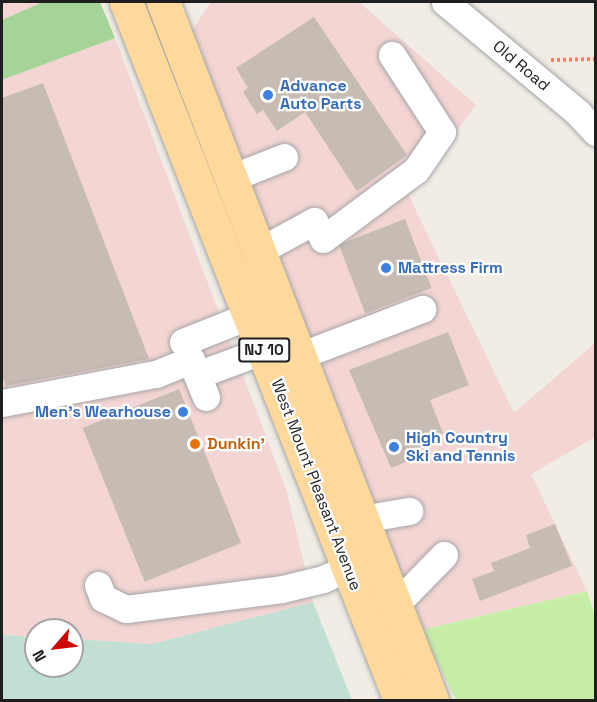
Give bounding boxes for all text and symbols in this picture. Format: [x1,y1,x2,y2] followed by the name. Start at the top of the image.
[489,37,553,95] street label: Old Road
[280,76,362,114] place label: Advance Auto Parts
[261,88,275,102] marker: Advance Auto Parts
[398,258,503,278] place label: Mattress Firm
[379,261,393,275] marker: Mattress Firm
[237,338,291,362] road number: NJ 10
[267,377,365,593] street label: West Mount Pleasant Avenue
[35,402,171,422] place label: Men's Wearhouse
[176,405,190,419] marker: Men's Wearhouse
[406,428,516,466] place label: High Country Ski and Tennis
[207,434,265,454] place label: Dunkin'
[188,437,202,451] marker: Dunkin'
[387,440,401,454] marker: High Country Ski and Tennis
[24,618,84,678] north arrow
[28,646,51,665] text: N

